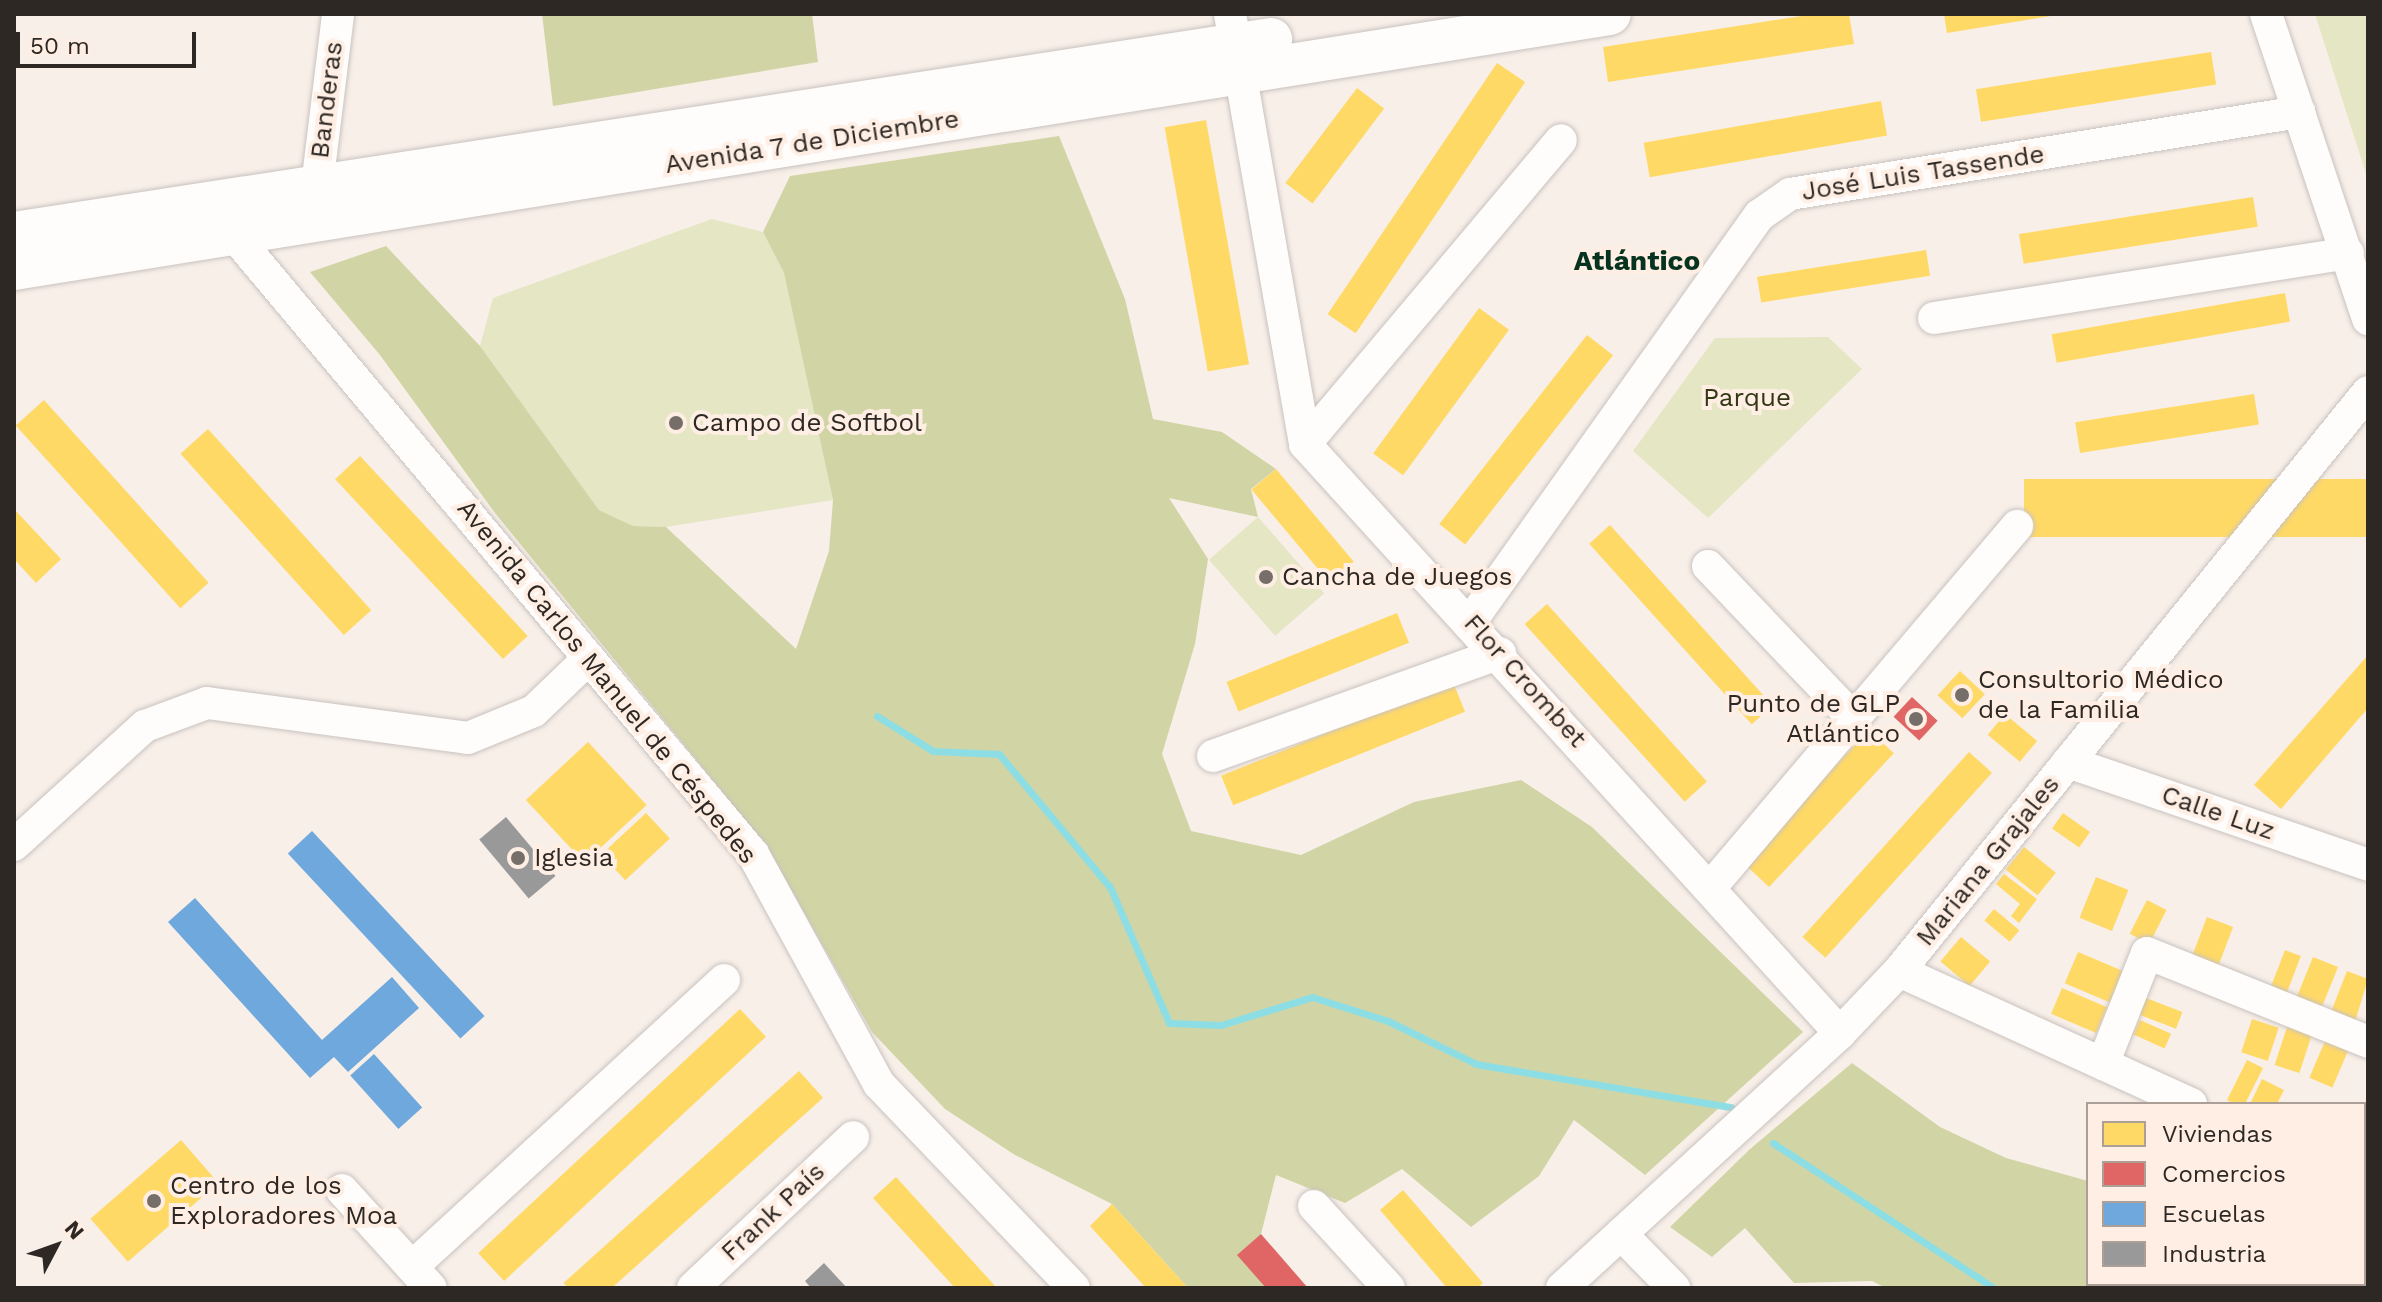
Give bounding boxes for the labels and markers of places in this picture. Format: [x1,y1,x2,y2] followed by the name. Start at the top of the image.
[692,407,922,439] place label: Campo de Softbol
[667,414,685,432] marker: Campo de Softbol
[1282,561,1514,593] place label: Cancha de Juegos
[1257,568,1275,586] marker: Cancha de Juegos
[1978,664,2224,726] place label: Consultorio Médico de la Familia
[1953,686,1971,704] marker: Consultorio Médico de la Familia
[1726,688,1900,750] place label: Punto de GLP Atlántico
[1907,710,1925,728] marker: Punto de GLP Atlántico
[534,842,614,874] place label: Iglesia
[509,849,527,867] marker: Iglesia
[170,1170,397,1232] place label: Centro de los Exploradores Moa
[145,1192,163,1210] marker: Centro de los Exploradores Moa

